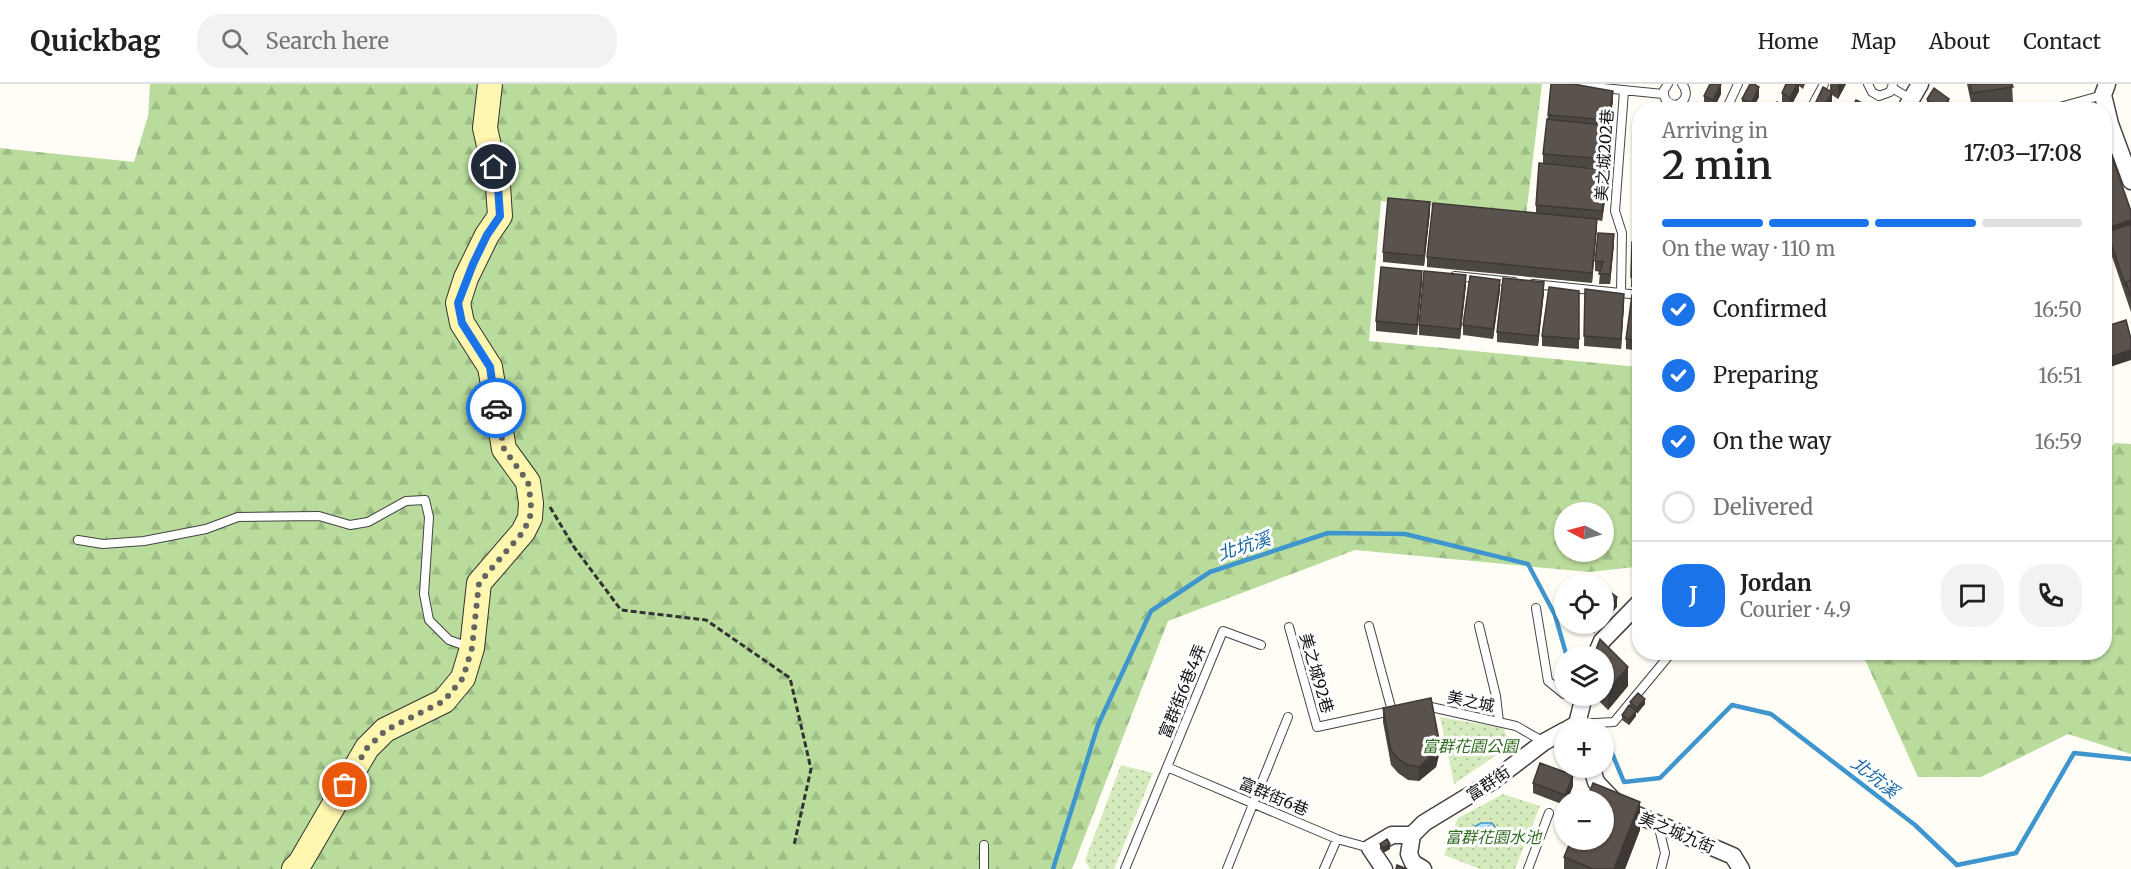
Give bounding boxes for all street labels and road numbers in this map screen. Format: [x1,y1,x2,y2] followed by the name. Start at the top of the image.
[1591,108,1617,202] street label: 美之城202巷
[1296,630,1338,716] street label: 美之城92巷
[1154,641,1210,741] street label: 富群街6巷4弄
[1445,686,1497,716] street label: 美之城
[1463,761,1513,805] street label: 富群街
[1236,772,1312,820] street label: 富群街6巷
[1636,807,1718,857] street label: 美之城九街

